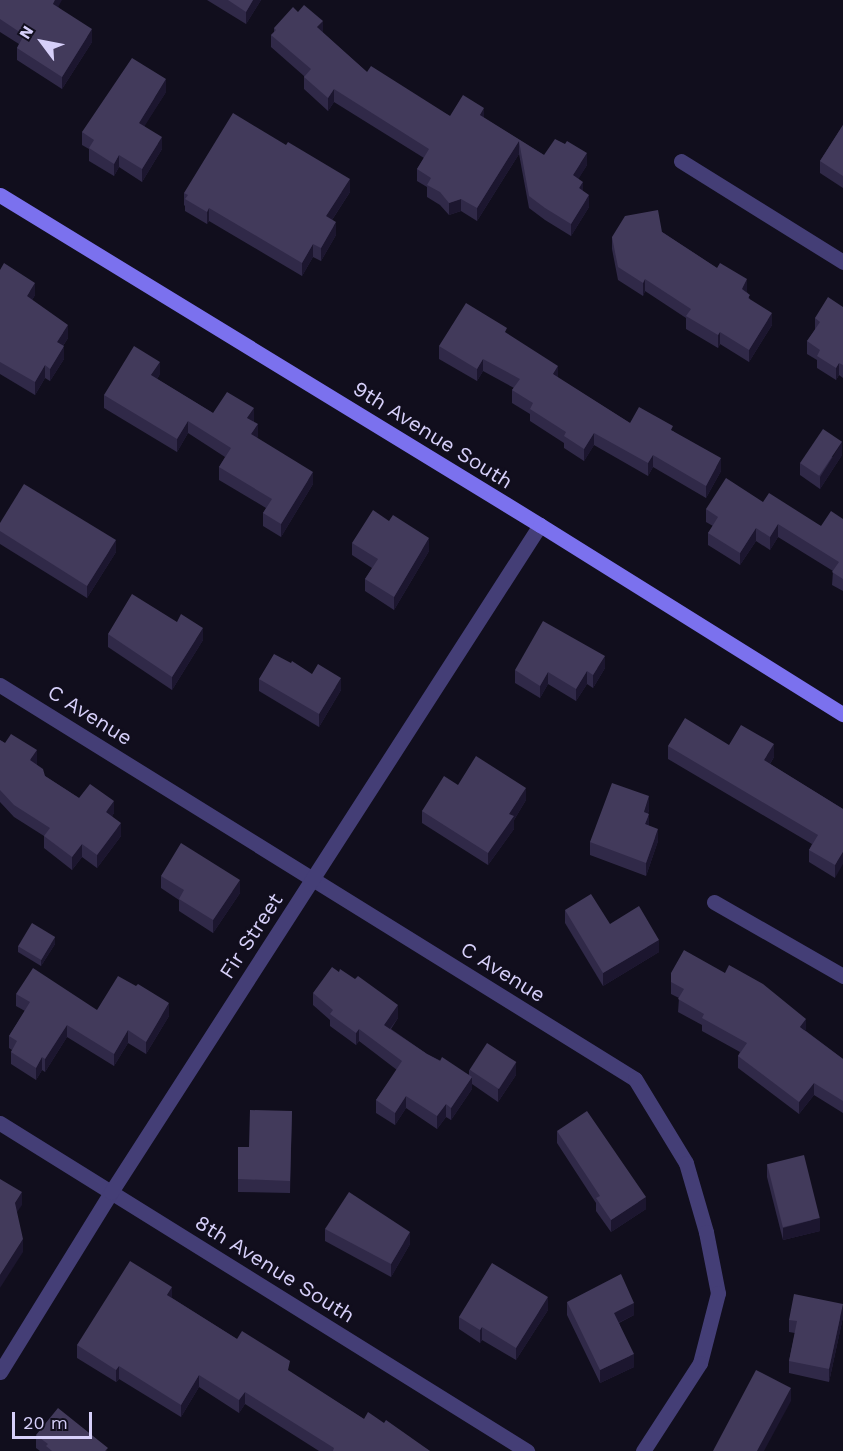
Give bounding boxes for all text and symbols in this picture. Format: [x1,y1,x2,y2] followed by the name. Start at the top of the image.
[12,12,72,72] north arrow
[15,22,38,42] text: N
[348,376,518,494] street label: 9th Avenue South
[43,679,137,751] street label: C Avenue
[214,888,288,984] street label: Fir Street
[456,936,550,1008] street label: C Avenue
[190,1210,360,1328] street label: 8th Avenue South
[15,1400,94,1438] scale bar
[23,1412,68,1433] text: 20 m

